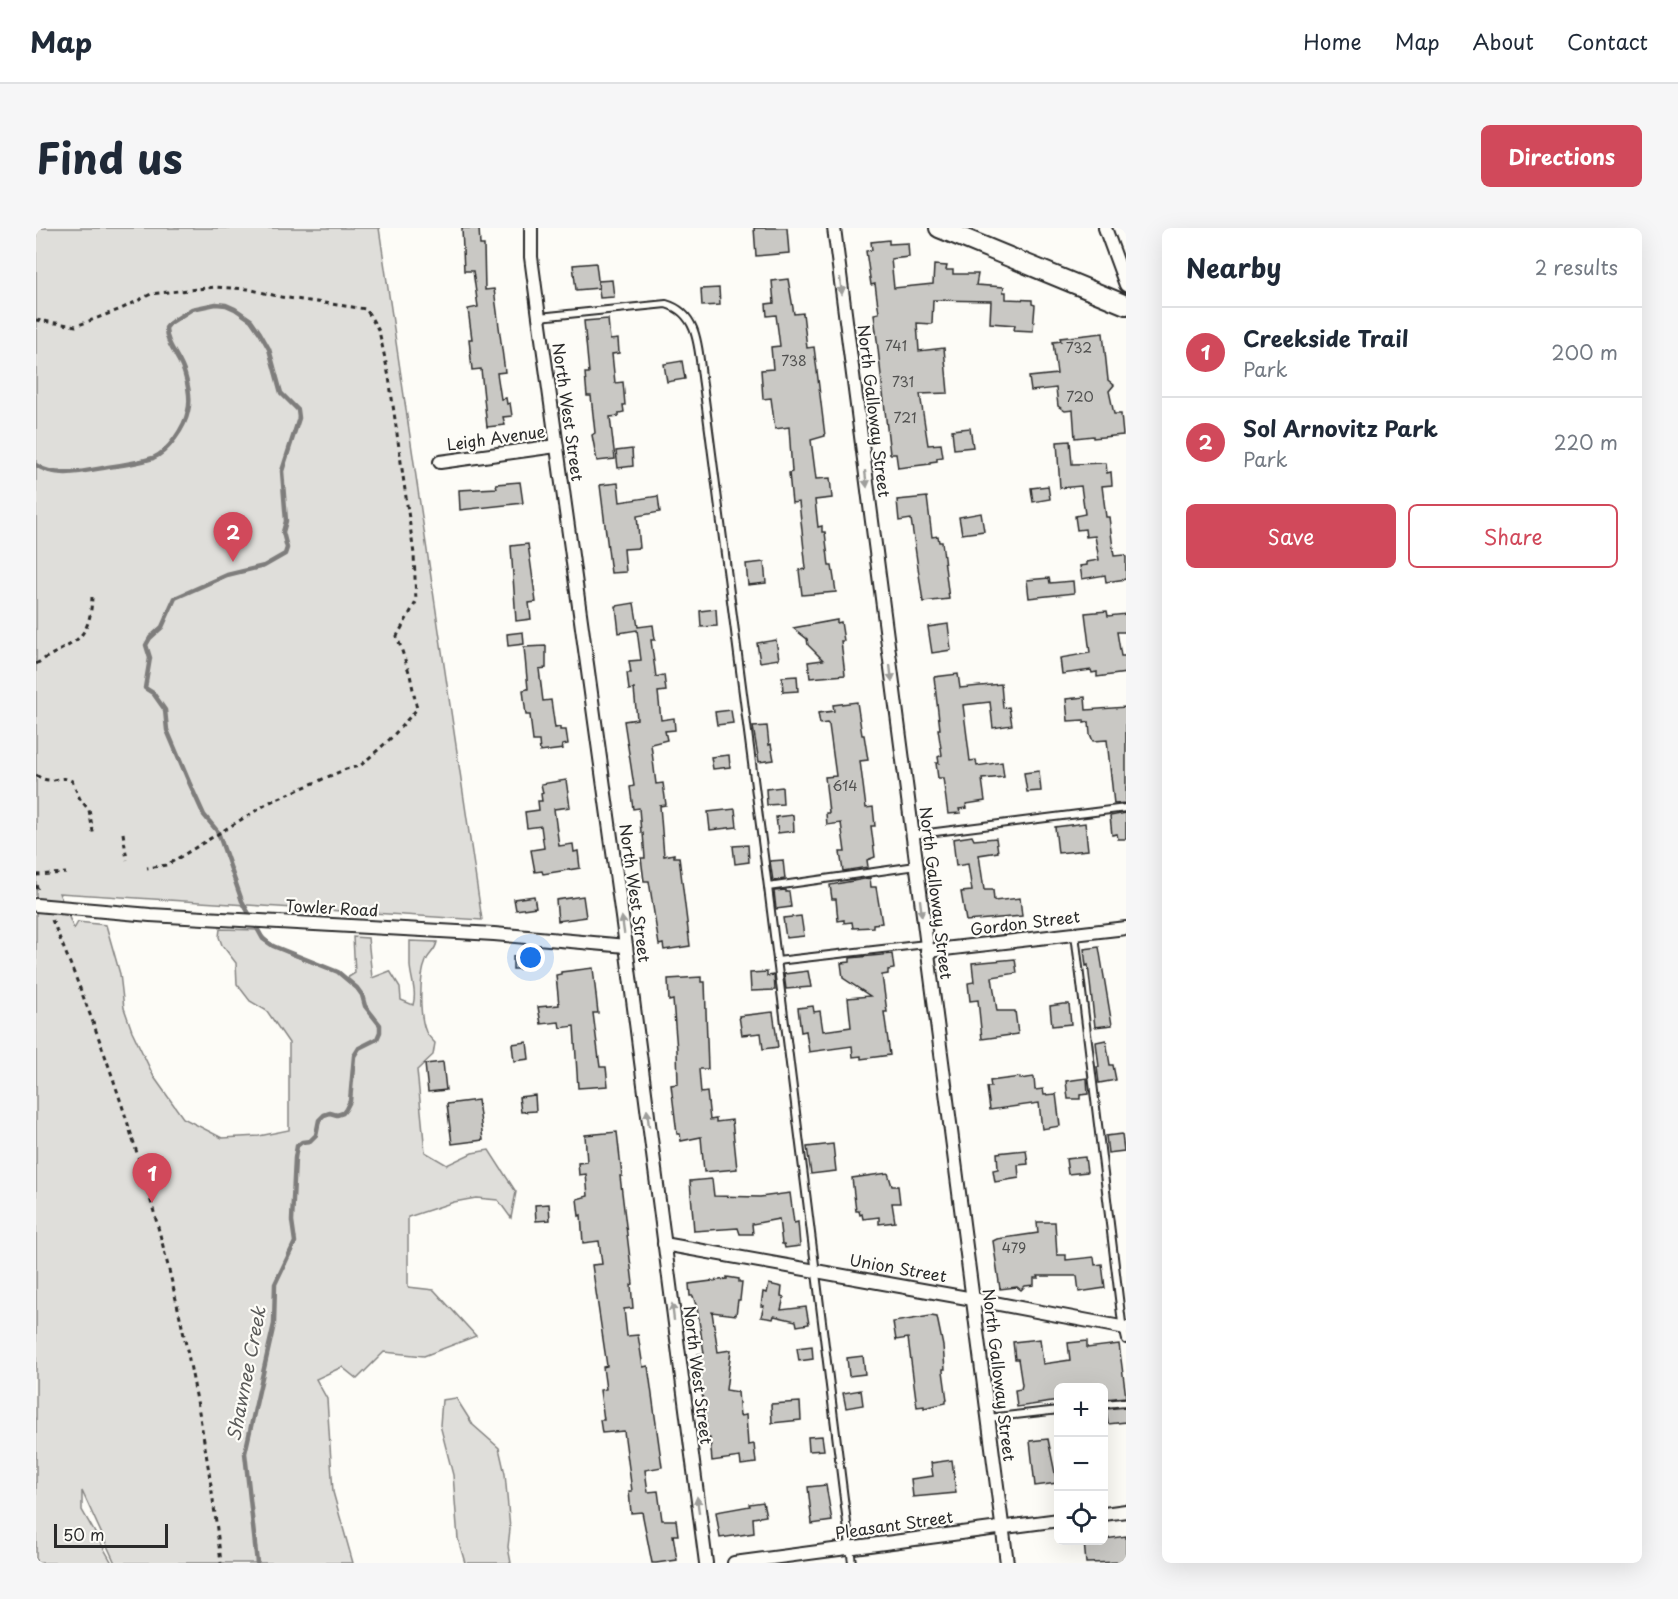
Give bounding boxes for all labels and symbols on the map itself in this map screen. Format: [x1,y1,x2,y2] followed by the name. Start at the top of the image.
[836,277,846,296] one-way arrow
[852,323,898,499] street label: North Galloway Street
[885,335,907,356] house number: 741
[1066,337,1092,358] house number: 732
[547,341,591,483] street label: North West Street
[781,350,807,371] house number: 738
[892,371,914,392] house number: 731
[1066,386,1094,407] house number: 720
[894,407,916,428] house number: 721
[445,418,547,456] street label: Leigh Avenue
[861,470,871,489] one-way arrow
[214,512,252,562] pin: 2
[886,663,896,682] one-way arrow
[833,775,857,796] house number: 614
[914,805,960,981] street label: North Galloway Street
[614,822,658,964] street label: North West Street
[285,893,379,921] street label: Towler Road
[917,898,926,917] one-way arrow
[969,903,1081,941] street label: Gordon Street
[618,915,627,934] one-way arrow
[516,943,545,972] your location
[643,1109,653,1128] one-way arrow
[132,1154,172,1203] pin: 1
[1002,1237,1026,1258] house number: 479
[848,1247,949,1287] street label: Union Street
[977,1287,1023,1463] street label: North Galloway Street
[668,1302,678,1321] one-way arrow
[219,1303,272,1443] water label: Shawnee Creek
[679,1304,719,1446] street label: North West Street
[693,1495,703,1514] one-way arrow
[833,1504,955,1544] street label: Pleasant Street
[54,1521,168,1548] scale bar

